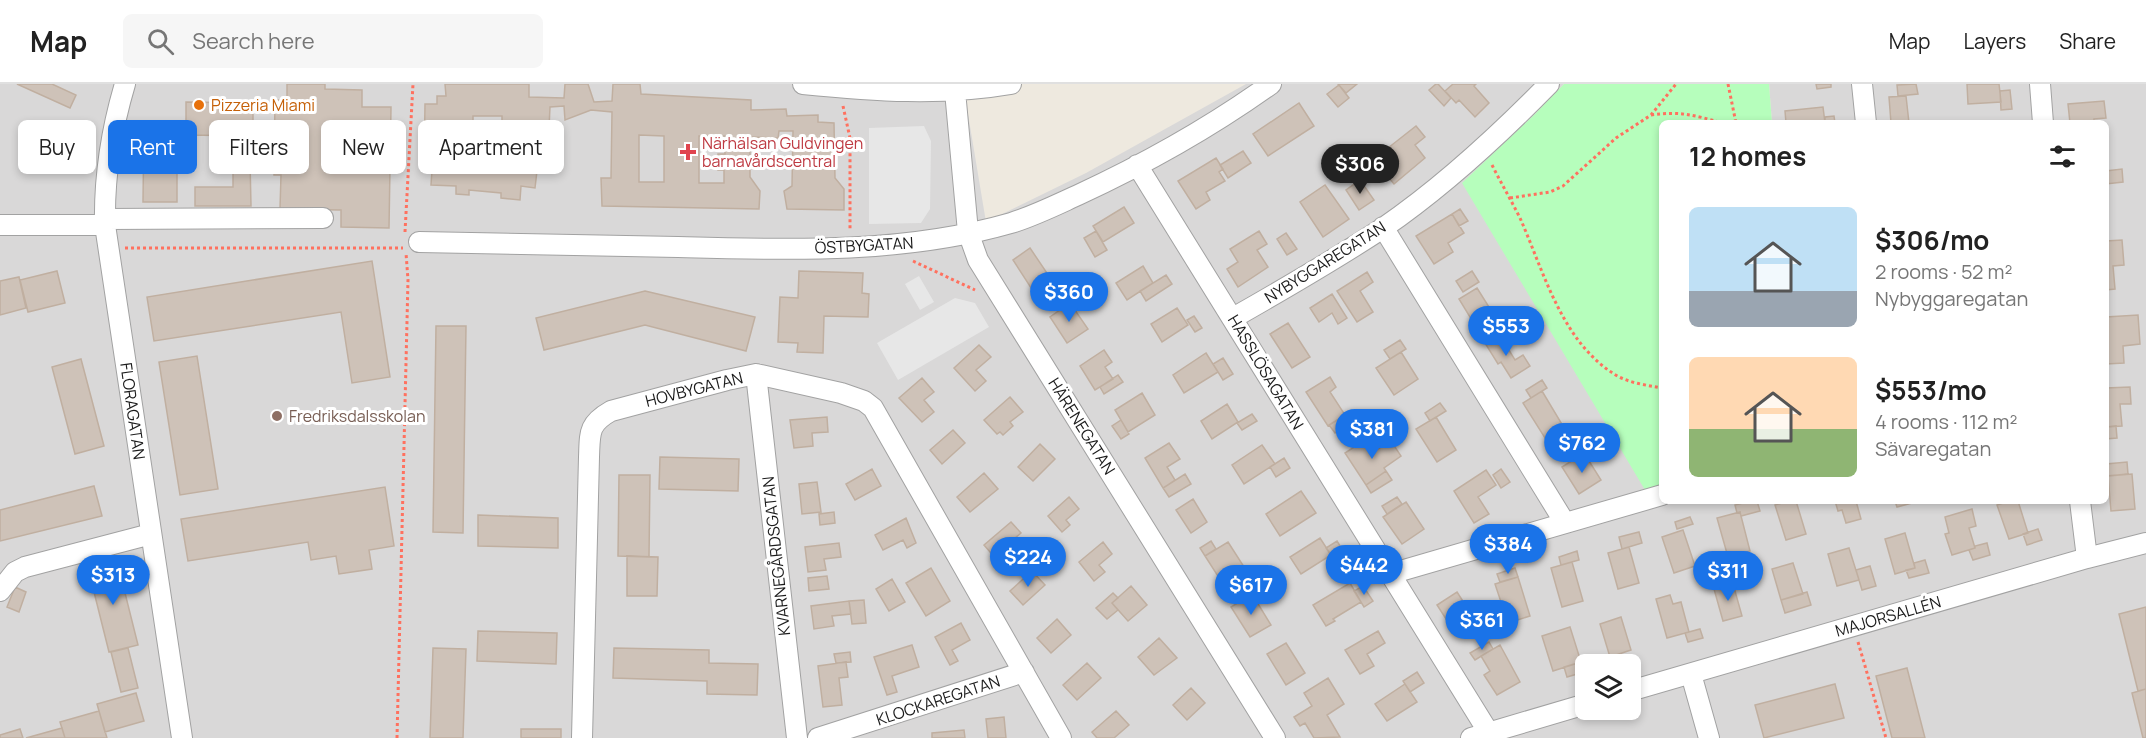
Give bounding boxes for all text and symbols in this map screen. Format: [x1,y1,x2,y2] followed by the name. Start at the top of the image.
[123,14,543,68] search box
[30,22,87,60] text: Map
[144,25,177,58] icon: search
[192,26,315,56] text: Search here
[1889,27,1930,55] text: Map
[1963,27,2026,55] text: Layers
[2059,27,2116,55] text: Share
[211,94,315,116] place label: Pizzeria Miami
[192,98,206,112] marker: Pizzeria Miami
[18,120,96,174] chip: Buy
[108,120,197,174] chip: Rent
[209,120,309,174] chip: Filters
[321,120,406,174] chip: New
[418,120,564,174] chip: Apartment
[702,132,863,172] place label: Närhälsan Guldvingen barnavårdscentral
[1689,138,1806,174] text: 12 homes
[2046,140,2079,173] icon: filters
[679,143,697,161] marker: Närhälsan Guldvingen barnavårdscentral
[1324,144,1396,195] pin: $306
[1335,150,1385,177] text: $306
[1260,216,1390,308] street label: NYBYGGAREGATAN
[1875,222,1989,258] text: $306/mo
[814,231,914,259] street label: ÖSTBYGATAN
[1737,231,1809,303] icon: home
[1875,258,2012,285] text: 2 rooms · 52 m²
[1033,272,1105,323] pin: $360
[1044,278,1094,305] text: $360
[1875,285,2028,312] text: Nybyggaregatan
[1470,306,1542,357] pin: $553
[1223,310,1309,434] street label: HASSLÖSAGATAN
[1482,312,1530,339] text: $553
[115,361,151,461] street label: FLORAGATAN
[643,366,745,412] street label: HOVBYGATAN
[1875,372,1987,408] text: $553/mo
[1043,373,1121,479] street label: HÄRENEGATAN
[1737,381,1809,453] icon: home
[289,405,425,427] place label: Fredriksdalsskolan
[1875,408,2017,435] text: 4 rooms · 112 m²
[270,409,284,423] marker: Fredriksdalsskolan
[1336,409,1408,460] pin: $381
[1349,415,1395,442] text: $381
[1546,423,1618,474] pin: $762
[1558,429,1606,456] text: $762
[1875,435,1991,462] text: Sävaregatan
[757,475,795,637] street label: KVARNEGÅRDSGATAN
[1472,524,1544,575] pin: $384
[1484,530,1532,557] text: $384
[992,537,1064,588] pin: $224
[1004,543,1052,570] text: $224
[1328,545,1400,596] pin: $442
[1340,551,1388,578] text: $442
[1692,551,1764,602] pin: $311
[77,555,149,606] pin: $313
[1707,557,1749,584] text: $311
[91,561,135,588] text: $313
[1215,565,1287,616] pin: $617
[1229,571,1273,598] text: $617
[1833,590,1943,642] street label: MAJORSALLÉN
[1446,600,1518,651] pin: $361
[1459,606,1505,633] text: $361
[1575,654,1641,720] map controls
[1575,654,1641,720] button: layers
[873,670,1003,730] street label: KLOCKAREGATAN

